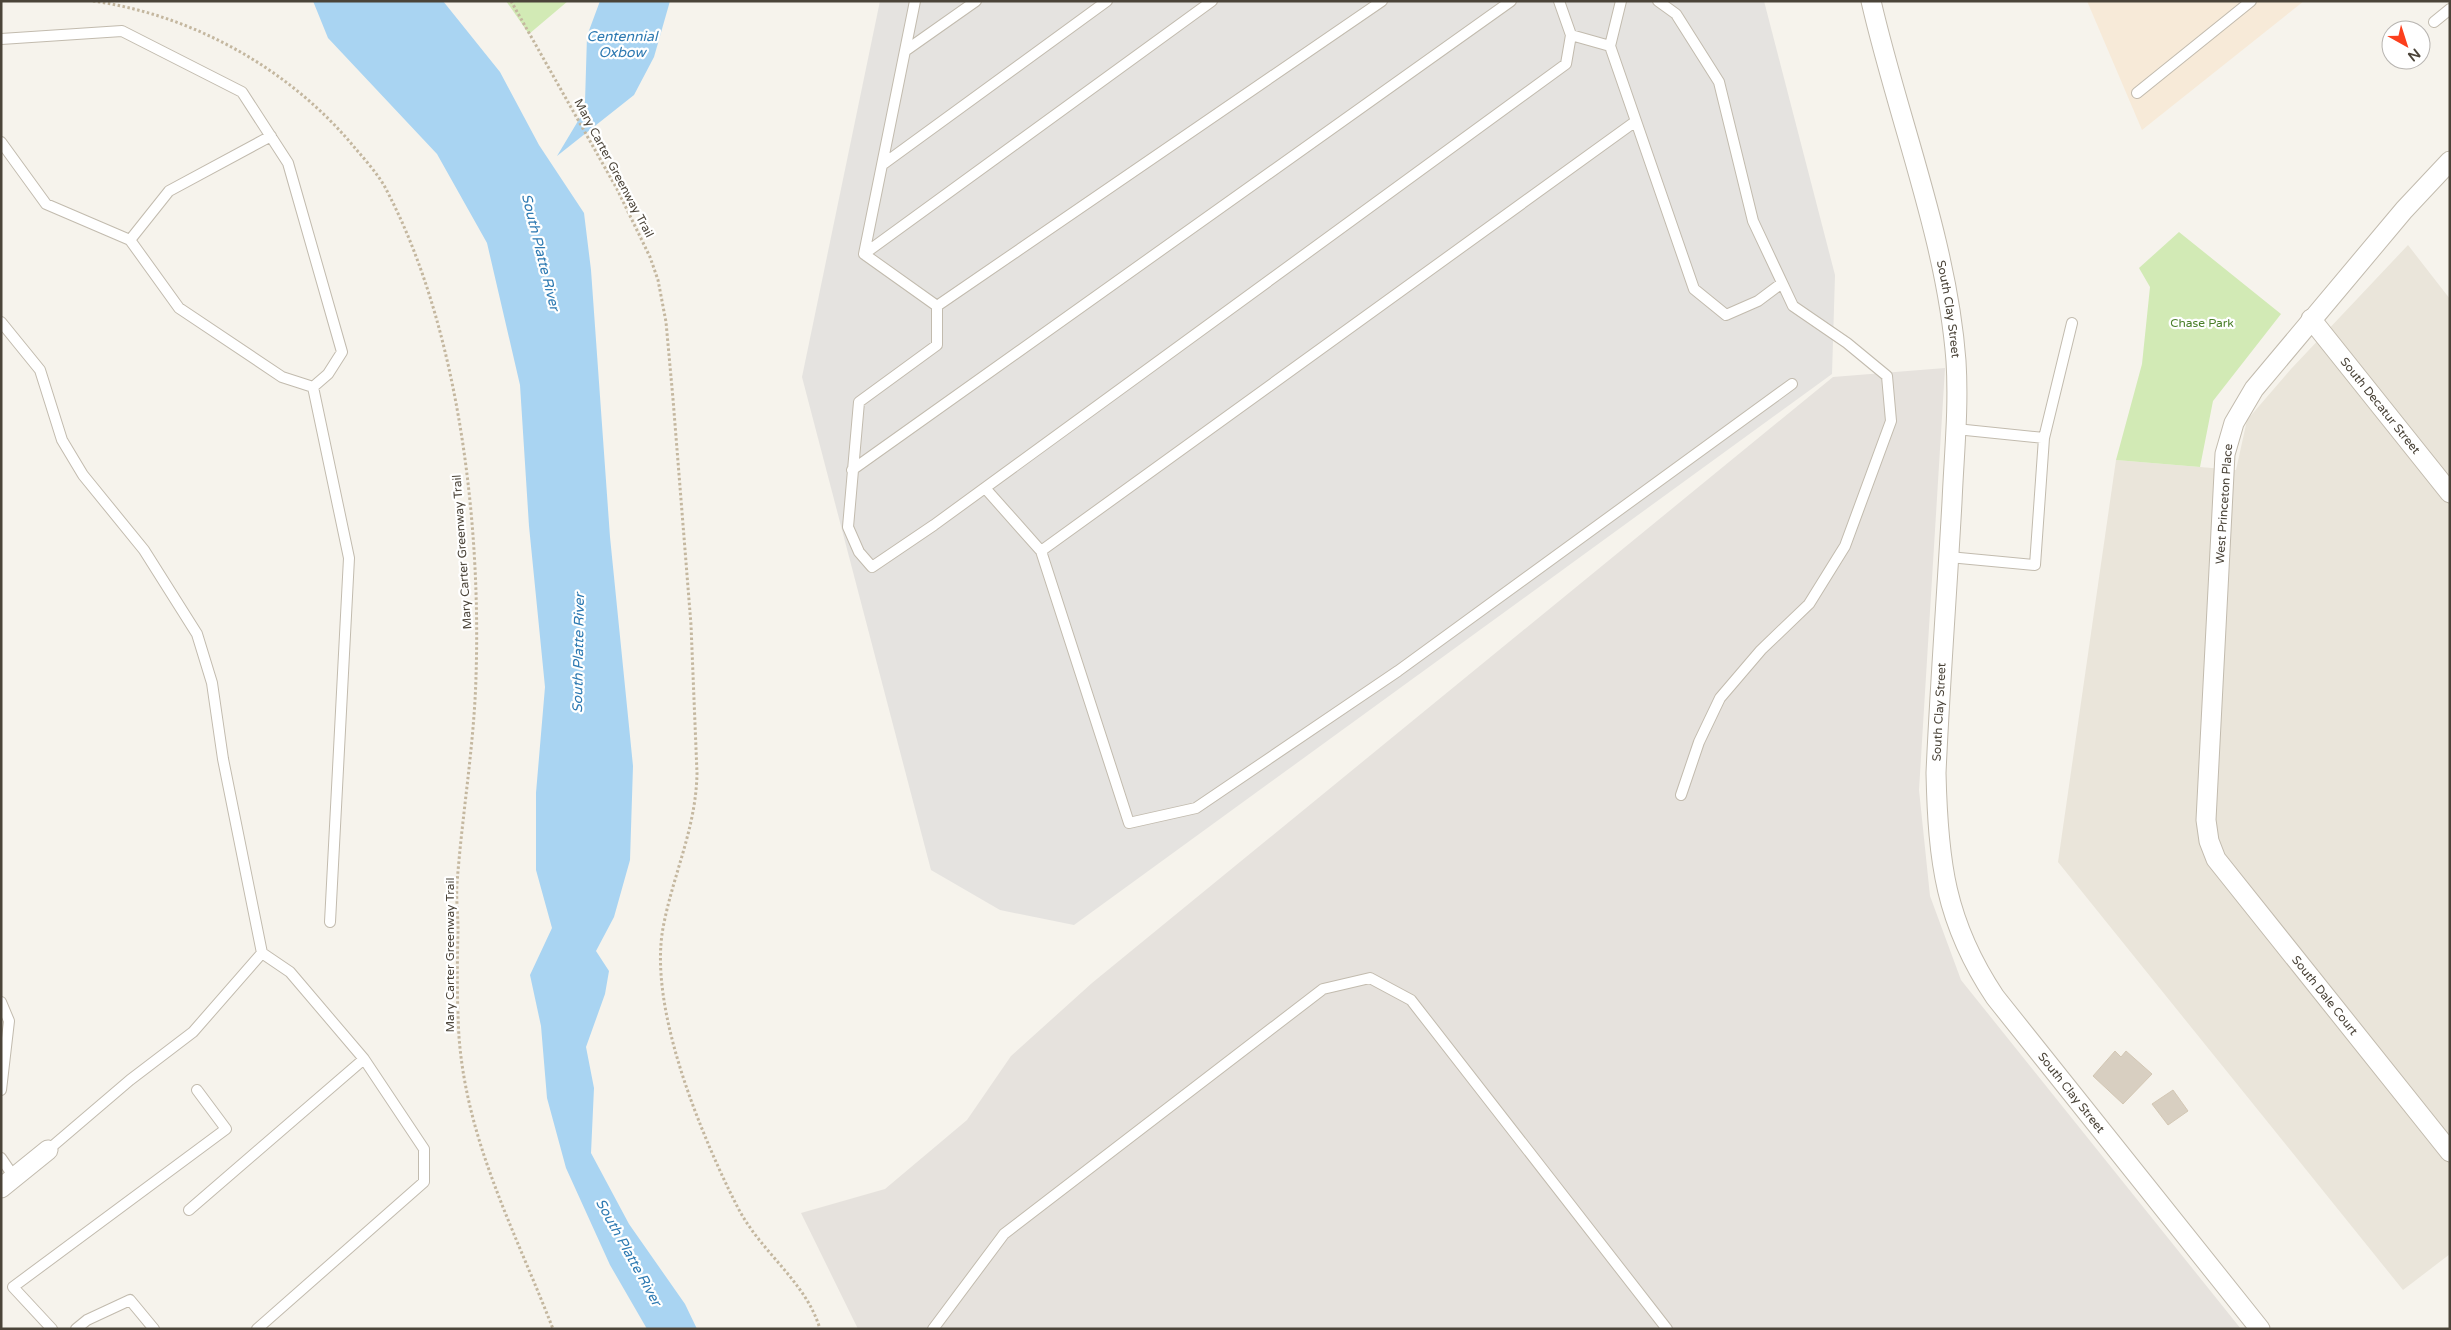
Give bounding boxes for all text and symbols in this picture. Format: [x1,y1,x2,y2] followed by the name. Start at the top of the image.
[2381,20,2431,70] north arrow
[587,28,659,61] water label: Centennial Oxbow
[2404,45,2424,65] text: N
[571,96,657,240] street label: Mary Carter Greenway Trail
[518,192,564,314] water label: South Platte River
[1934,259,1963,359] street label: South Clay Street
[2170,316,2234,330] park label: Chase Park
[2337,355,2423,457] street label: South Decatur Street
[2213,443,2235,565] street label: West Princeton Place
[450,474,474,630] street label: Mary Carter Greenway Trail
[569,591,588,713] water label: South Platte River
[1929,662,1949,762] street label: South Clay Street
[443,877,457,1033] street label: Mary Carter Greenway Trail
[2289,953,2361,1038] street label: South Dale Court
[2035,1050,2108,1136] street label: South Clay Street
[592,1196,666,1310] water label: South Platte River

